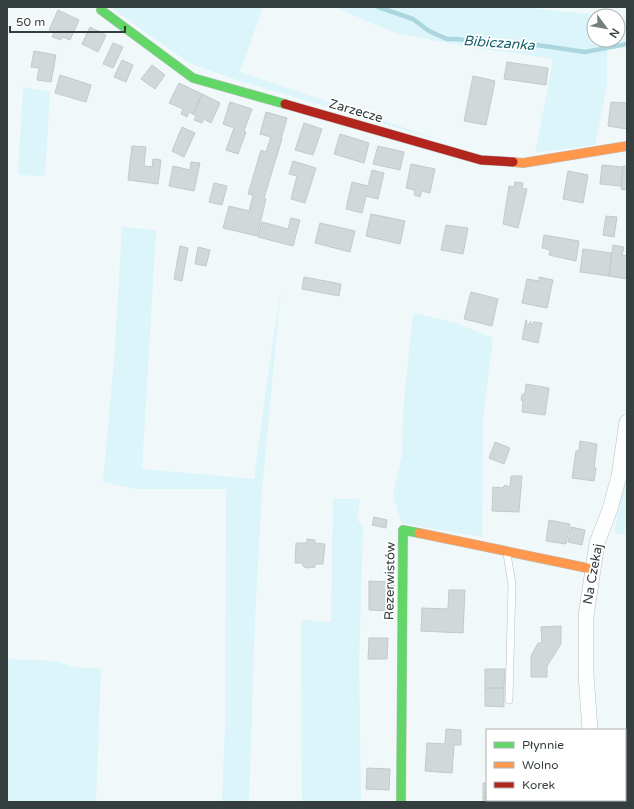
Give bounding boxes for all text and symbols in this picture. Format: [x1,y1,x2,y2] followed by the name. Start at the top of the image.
[10,8,125,34] scale bar
[586,8,626,48] north arrow
[16,15,45,29] text: 50 m
[606,26,622,40] text: N
[463,32,536,54] water label: Bibiczanka
[327,96,385,126] street label: Zarzecze
[381,542,399,620] street label: Rezerwistów
[580,542,606,606] street label: Na Czekaj
[486,729,626,801] legend
[522,738,564,752] text: Płynnie
[522,758,558,772] text: Wolno
[522,778,556,792] text: Korek

